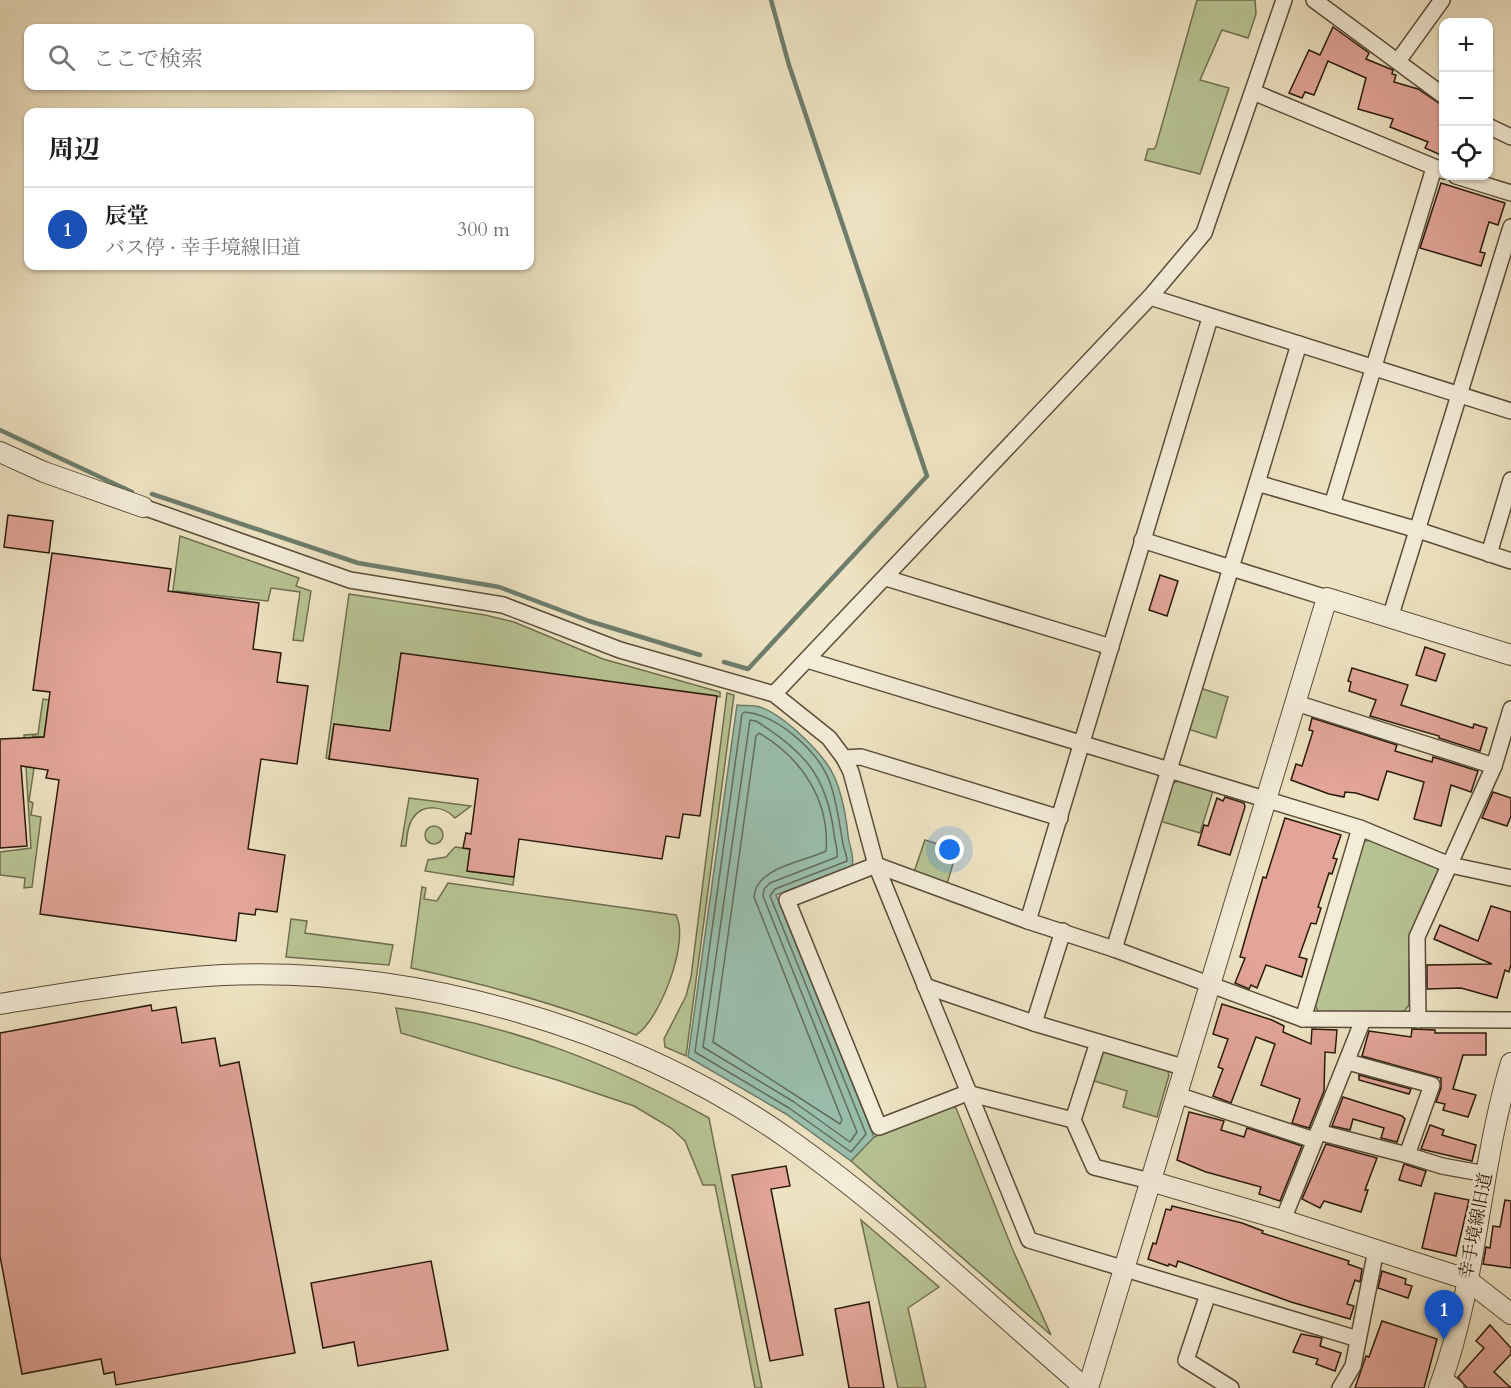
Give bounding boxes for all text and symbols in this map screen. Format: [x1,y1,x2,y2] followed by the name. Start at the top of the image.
[1439,18,1493,180] map controls
[1439,18,1493,72] button: +
[24,24,534,90] search box
[45,41,78,74] icon: search
[93,44,203,74] text: ここで検索
[1439,72,1493,126] button: −
[1439,126,1493,180] button: locate
[48,132,100,167] text: 周辺
[105,201,149,231] text: 辰堂
[62,216,73,243] text: 1
[457,216,510,243] text: 300 m
[105,234,301,261] text: バス停 · 幸手境線旧道
[935,835,964,864] your location
[1453,1171,1499,1281] street label: 幸手境線旧道
[1424,1290,1464,1340] pin: 1

